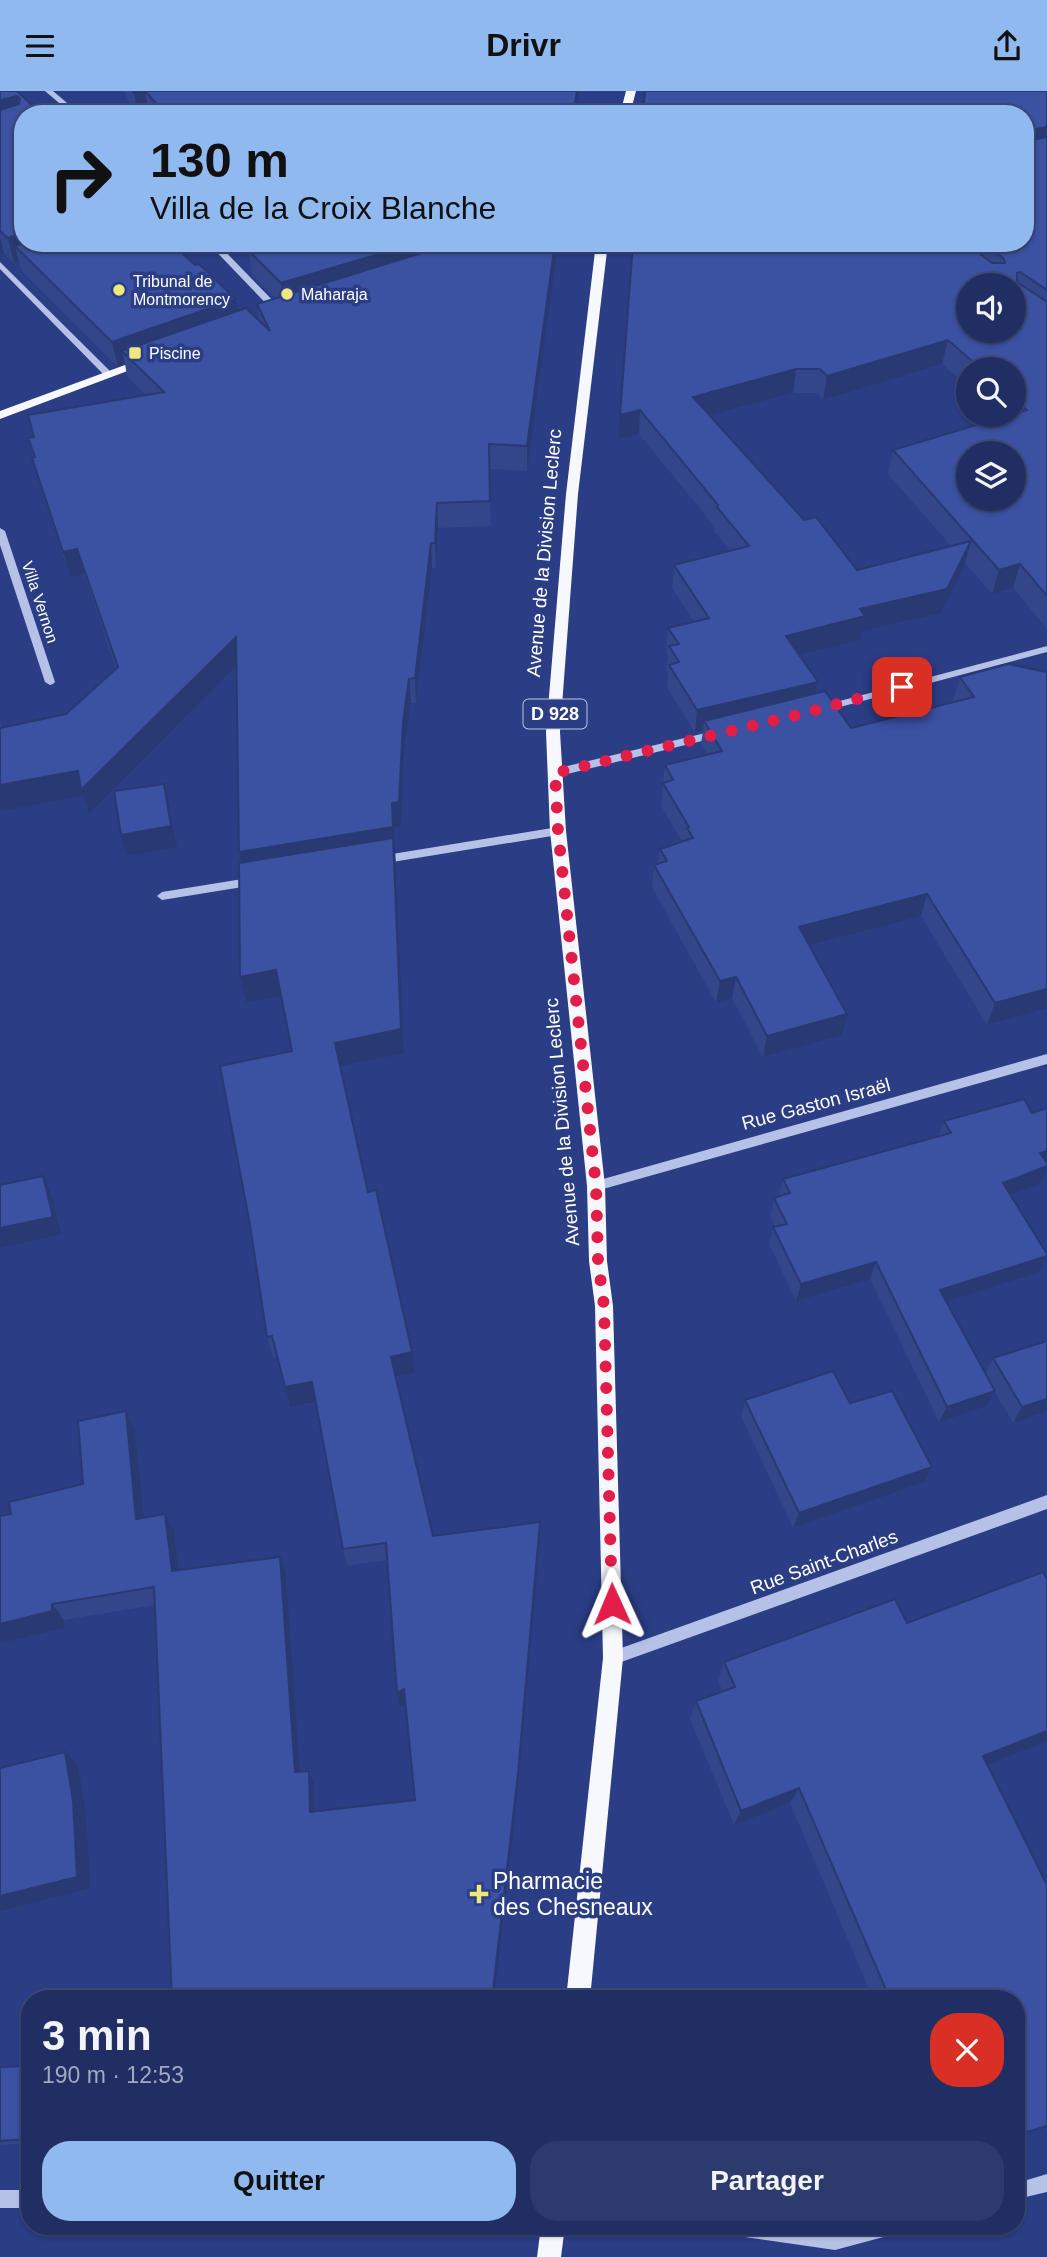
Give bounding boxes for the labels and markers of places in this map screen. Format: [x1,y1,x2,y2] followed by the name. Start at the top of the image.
[133,273,230,308] place label: Tribunal de Montmorency
[111,282,127,298] marker: Tribunal de Montmorency
[279,286,295,302] marker: Maharaja
[301,286,368,303] place label: Maharaja
[127,345,143,361] marker: Piscine
[149,345,201,362] place label: Piscine
[872,657,932,717] pin
[493,1868,653,1920] place label: Pharmacie des Chesneaux
[471,1886,487,1902] marker: Pharmacie des Chesneaux

